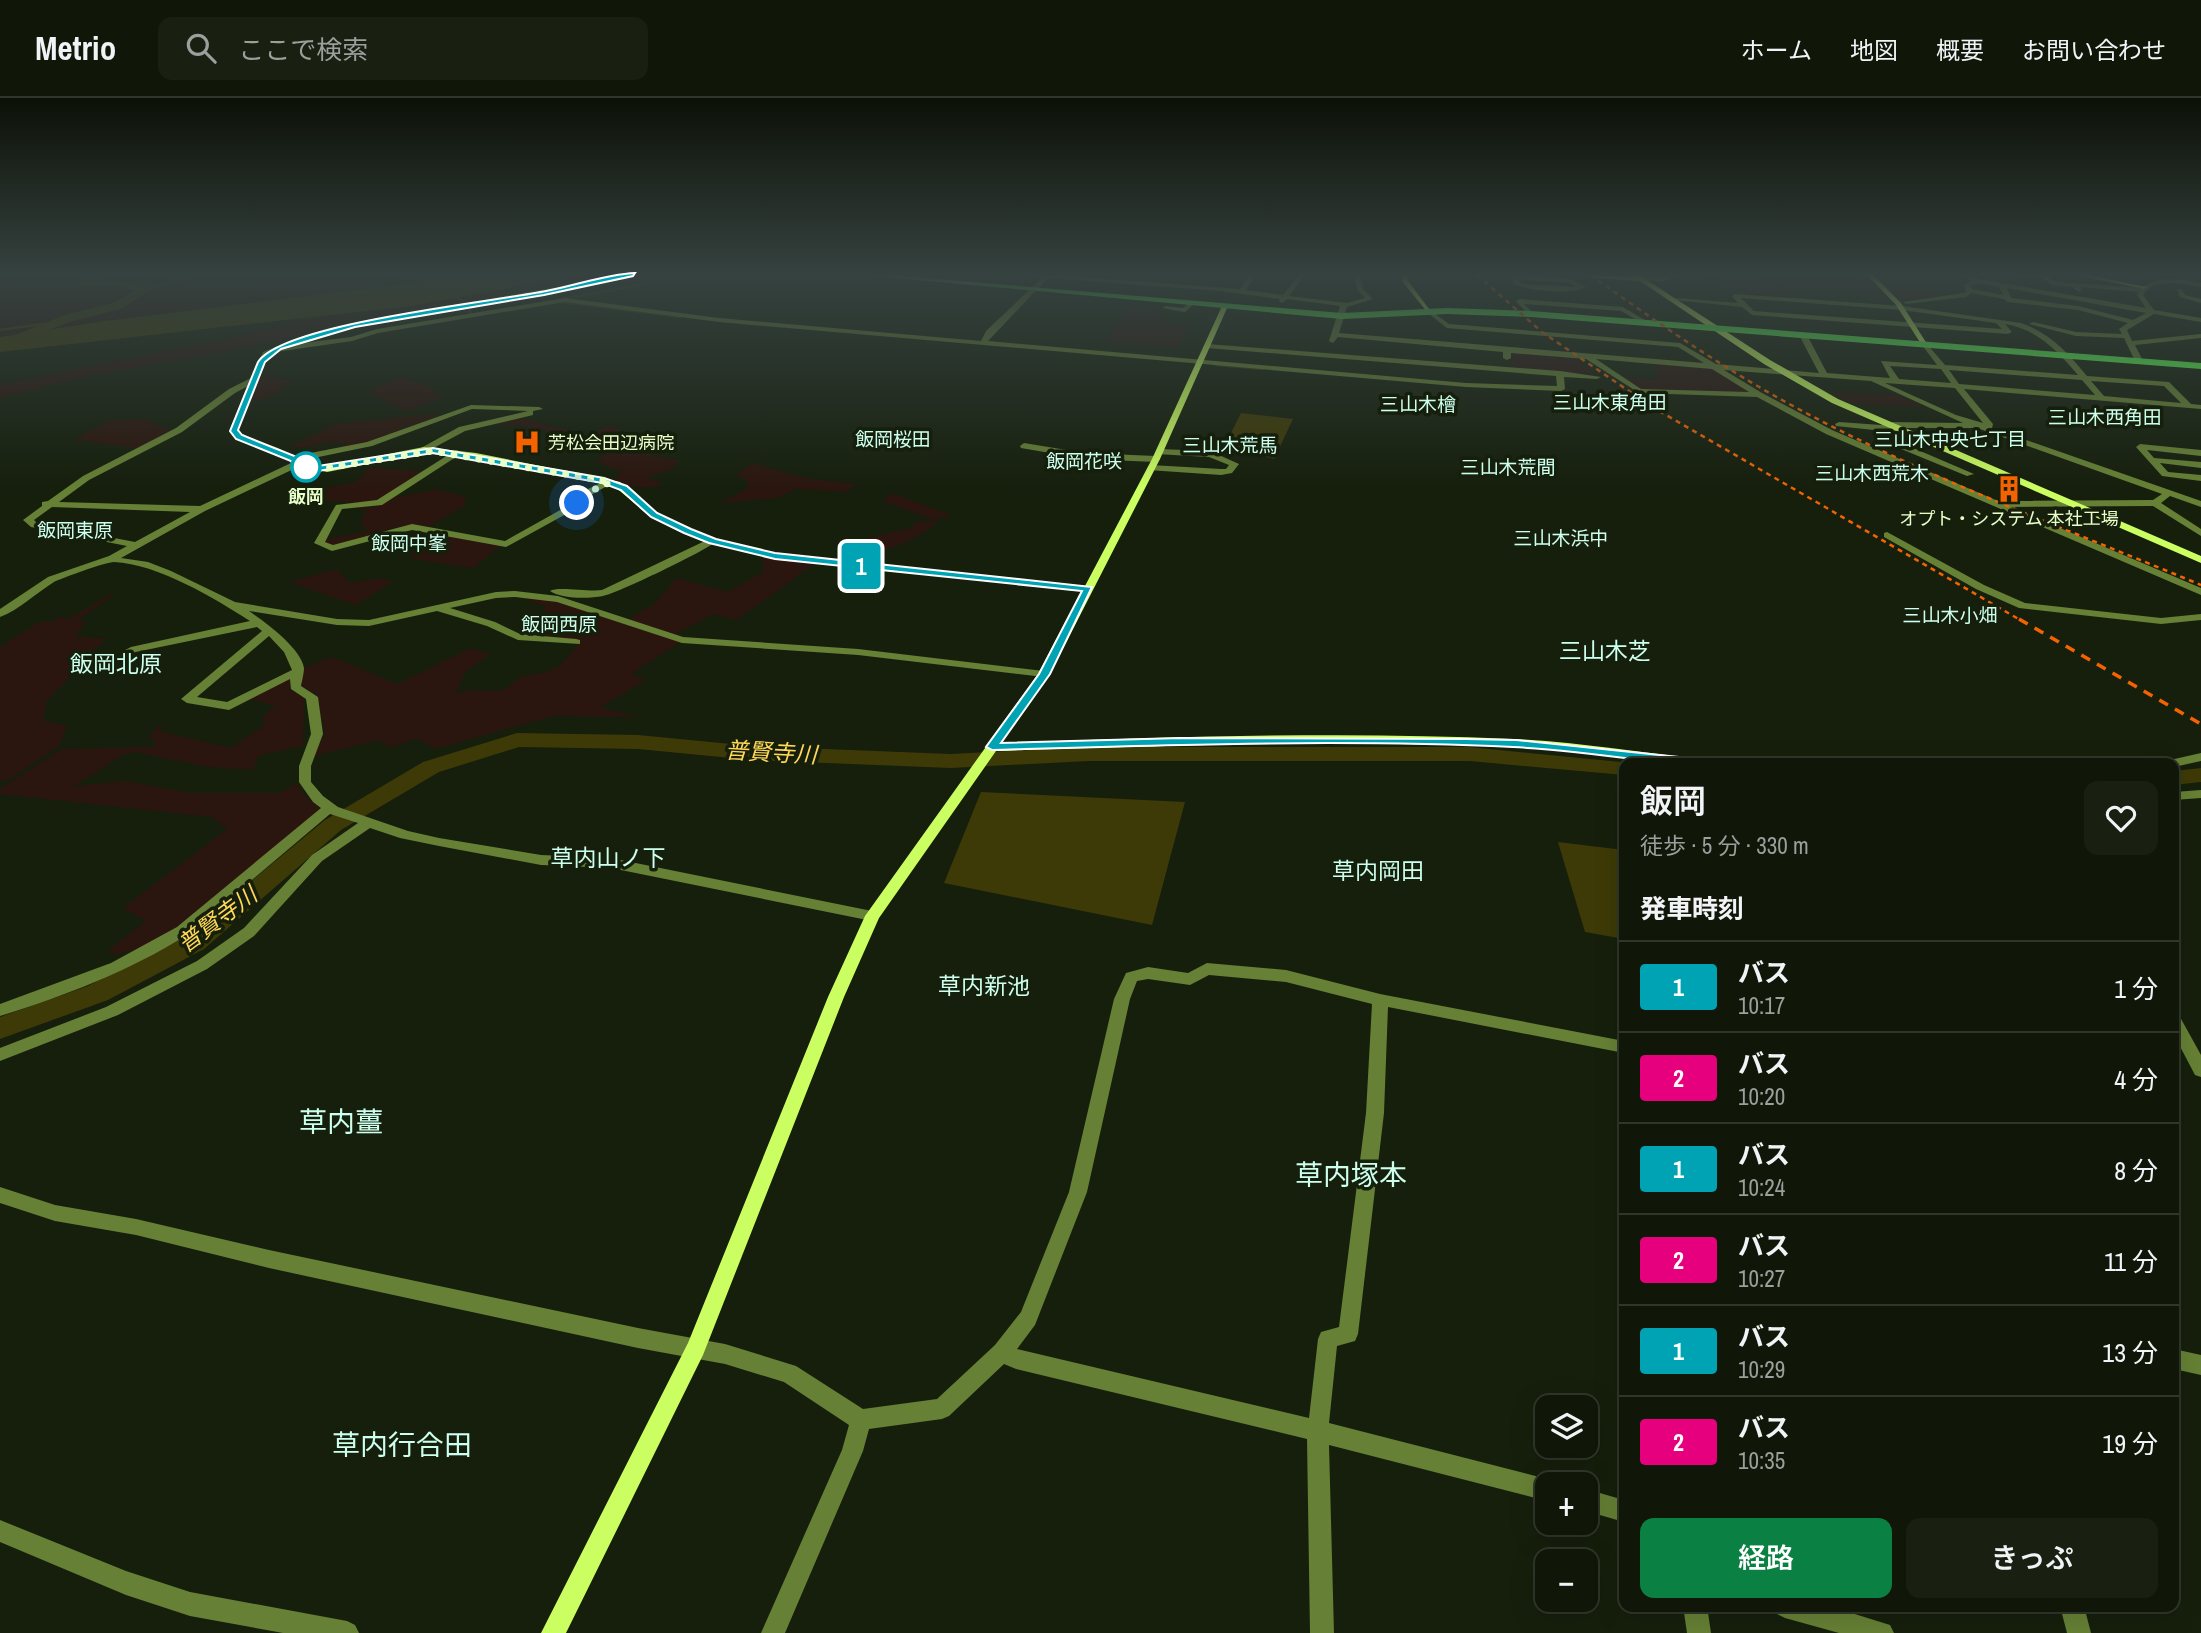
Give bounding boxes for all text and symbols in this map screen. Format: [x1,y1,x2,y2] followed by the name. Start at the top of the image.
[158,17,648,80] search box
[35,26,116,70] text: Metrio
[182,29,220,67] icon: search
[238,32,368,67] text: ここで検索
[1741,34,1812,66] text: ホーム
[1850,34,1898,66] text: 地図
[1936,34,1984,66] text: 概要
[2022,34,2166,66] text: お問い合わせ
[1553,389,1667,415] district label: 三山木東角田
[1380,391,1456,417] district label: 三山木檜
[2048,404,2162,430] district label: 三山木西角田
[855,426,931,452] district label: 飯岡桜田
[1874,426,2026,452] district label: 三山木中央七丁目
[512,427,542,457] hospital icon: 芳松会田辺病院
[548,430,674,455] place label: 芳松会田辺病院
[1182,432,1278,458] district label: 三山木荒馬
[1046,448,1122,474] district label: 飯岡花咲
[291,452,321,482] marker: 飯岡
[1460,454,1556,480] district label: 三山木荒間
[1815,460,1929,486] district label: 三山木西荒木
[1994,474,2024,504] building icon: オプト・システム 本社工場
[288,484,324,509] place label: 飯岡
[559,485,594,520] your location
[1899,506,2119,531] place label: オプト・システム 本社工場
[37,517,113,543] district label: 飯岡東原
[1513,525,1609,551] district label: 三山木浜中
[371,530,447,556] district label: 飯岡中峯
[838,543,884,589] line badge: 1
[856,550,866,582] text: 1
[1902,602,1998,628] district label: 三山木小畑
[521,611,597,637] district label: 飯岡西原
[1559,635,1651,666] district label: 三山木芝
[70,648,162,679] district label: 飯岡北原
[724,734,821,770] water label: 普賢寺川
[1640,779,1706,823] text: 飯岡
[2084,781,2158,855] button: heart
[1640,830,1809,861] text: 徒歩 · 5 分 · 330 m
[551,842,666,873] district label: 草内山ノ下
[1332,855,1424,886] district label: 草内岡田
[171,877,265,959] water label: 普賢寺川
[1640,891,1744,926] text: 発車時刻
[1738,955,1790,990] text: バス
[938,970,1030,1001] district label: 草内新池
[1673,971,1684,1003] text: 1
[2114,971,2158,1006] text: 1 分
[1738,990,1785,1021] text: 10:17
[1738,1046,1790,1081] text: バス
[1673,1062,1684,1094] text: 2
[2114,1062,2158,1097] text: 4 分
[1738,1081,1785,1112] text: 10:20
[299,1103,383,1141] district label: 草内薑
[1738,1137,1790,1172] text: バス
[1673,1153,1684,1185] text: 1
[2114,1153,2158,1188] text: 8 分
[1295,1156,1407,1194] district label: 草内塚本
[1738,1172,1785,1203] text: 10:24
[1738,1228,1790,1263] text: バス
[1673,1244,1684,1276] text: 2
[2104,1244,2158,1279] text: 11 分
[1738,1263,1785,1294] text: 10:27
[1738,1319,1790,1354] text: バス
[1673,1335,1684,1367] text: 1
[2102,1335,2158,1370] text: 13 分
[1738,1354,1785,1385] text: 10:29
[1535,1395,1598,1612] map controls
[1535,1395,1598,1458] button: layers
[1738,1410,1790,1445] text: バス
[332,1426,472,1464] district label: 草内行合田
[1673,1426,1684,1458] text: 2
[2102,1426,2158,1461] text: 19 分
[1738,1445,1785,1476] text: 10:35
[1535,1472,1598,1535] button: +
[1640,1518,1892,1598] button: 経路
[1906,1518,2158,1598] button: きっぷ
[1535,1549,1598,1612] button: −

